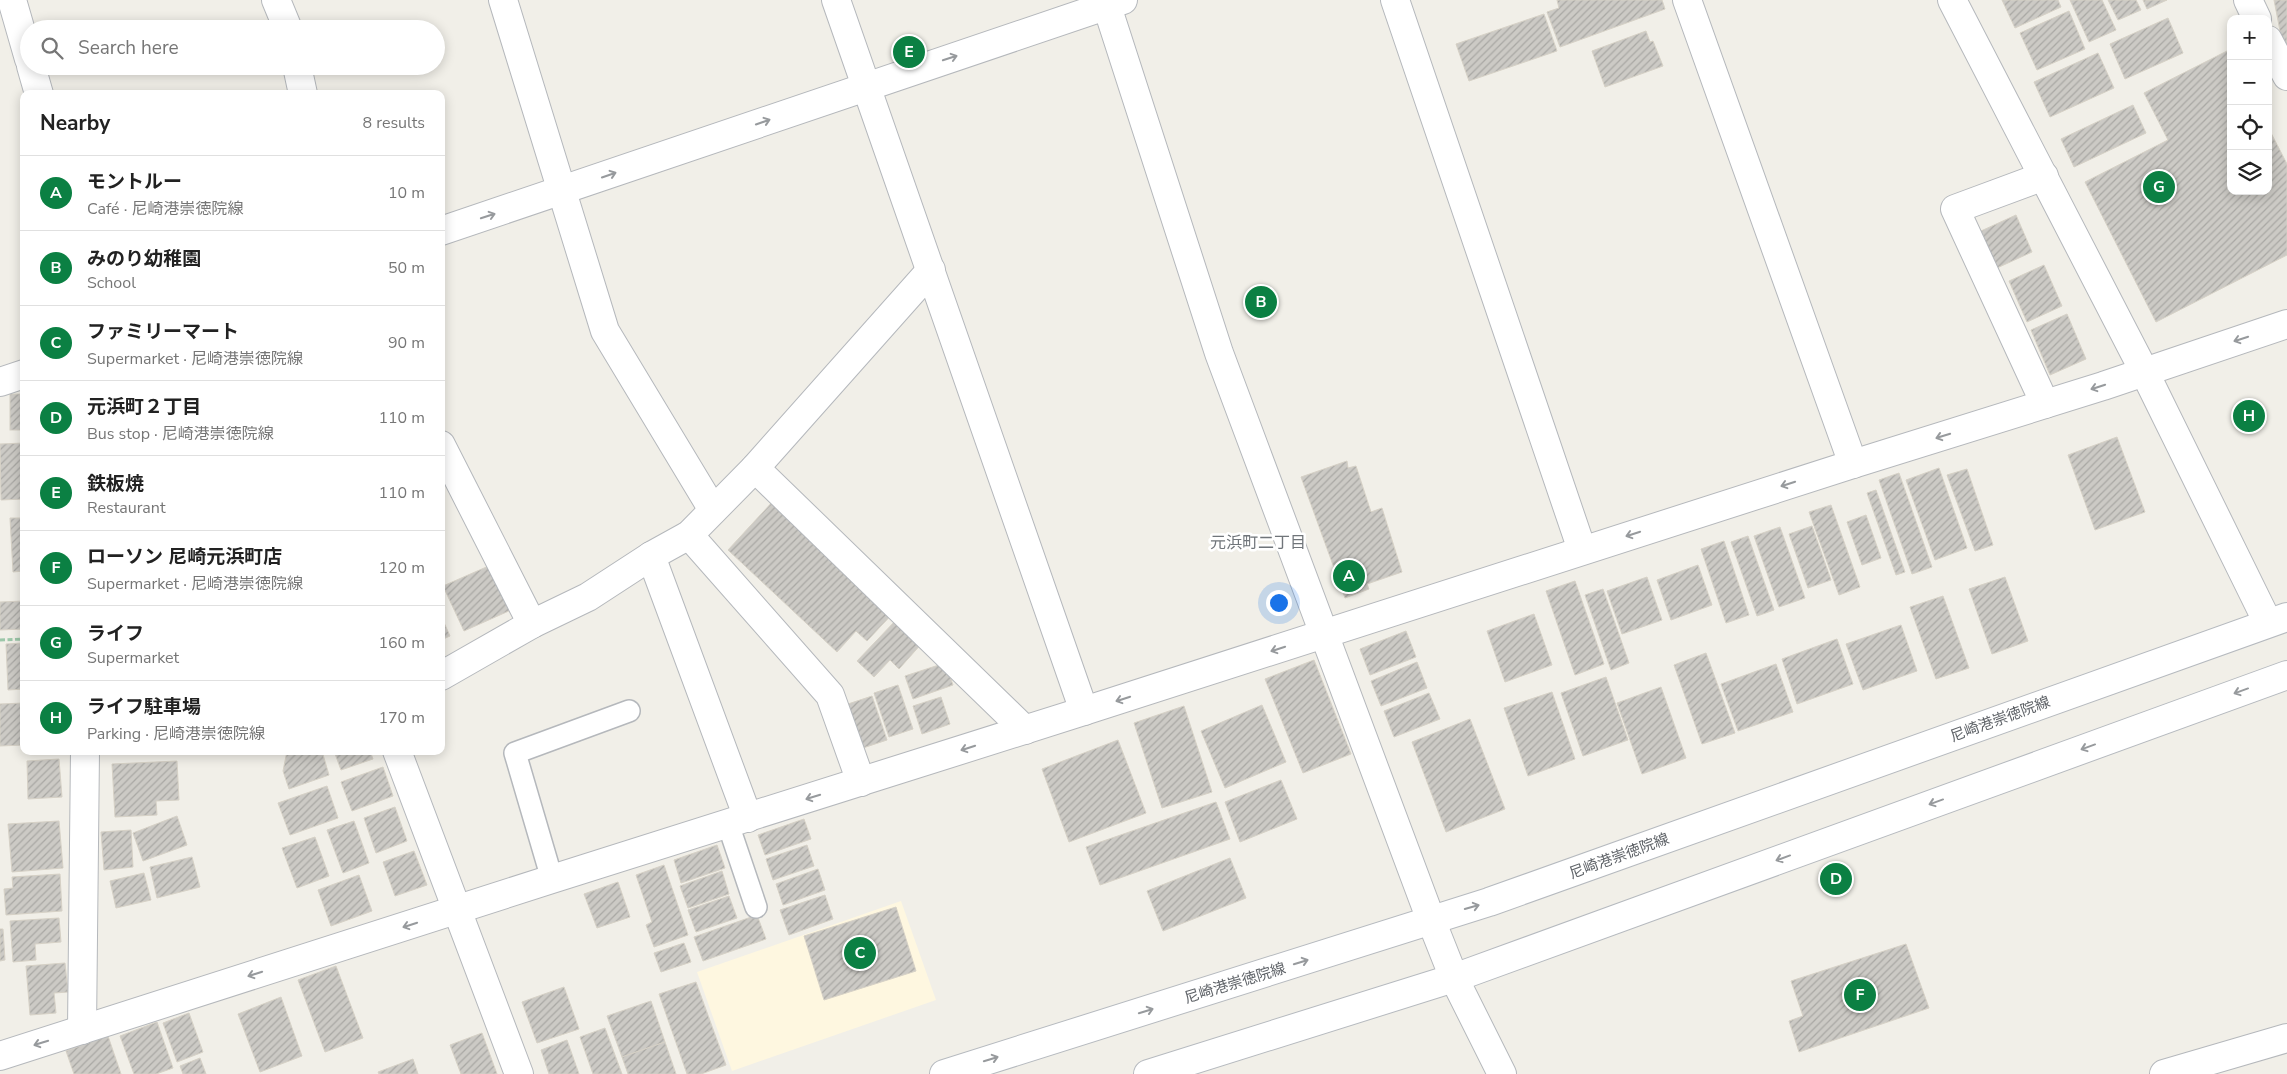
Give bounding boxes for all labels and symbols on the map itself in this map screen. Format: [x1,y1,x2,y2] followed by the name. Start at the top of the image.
[893,33,925,71] pin: E
[942,53,957,62] one-way arrow
[755,117,770,126] one-way arrow
[2143,168,2175,206] pin: G
[601,170,617,179] one-way arrow
[479,211,495,220] one-way arrow
[1245,283,1277,321] pin: B
[2233,335,2249,344] one-way arrow
[2091,383,2107,393] one-way arrow
[2233,397,2265,435] pin: H
[1935,431,1951,441] one-way arrow
[1780,480,1796,490] one-way arrow
[1626,530,1642,539] one-way arrow
[1210,532,1306,554] district label: 元浜町二丁目
[1333,557,1365,595] pin: A
[1266,590,1292,616] your location
[1270,645,1286,654] one-way arrow
[2234,687,2249,696] one-way arrow
[1947,692,2053,746] street label: 尼崎港崇徳院線
[1115,694,1131,704] one-way arrow
[2081,743,2097,752] one-way arrow
[961,744,977,753] one-way arrow
[806,793,822,803] one-way arrow
[1928,798,1944,807] one-way arrow
[1566,829,1672,883] street label: 尼崎港崇徳院線
[1776,854,1791,863] one-way arrow
[1820,860,1852,898] pin: D
[1464,902,1480,912] one-way arrow
[402,920,418,930] one-way arrow
[844,934,876,972] pin: C
[1292,957,1308,966] one-way arrow
[1182,958,1288,1008] street label: 尼崎港崇徳院線
[248,970,263,979] one-way arrow
[1844,976,1876,1014] pin: F
[1137,1005,1153,1015] one-way arrow
[33,1039,49,1049] one-way arrow
[982,1054,998,1064] one-way arrow

